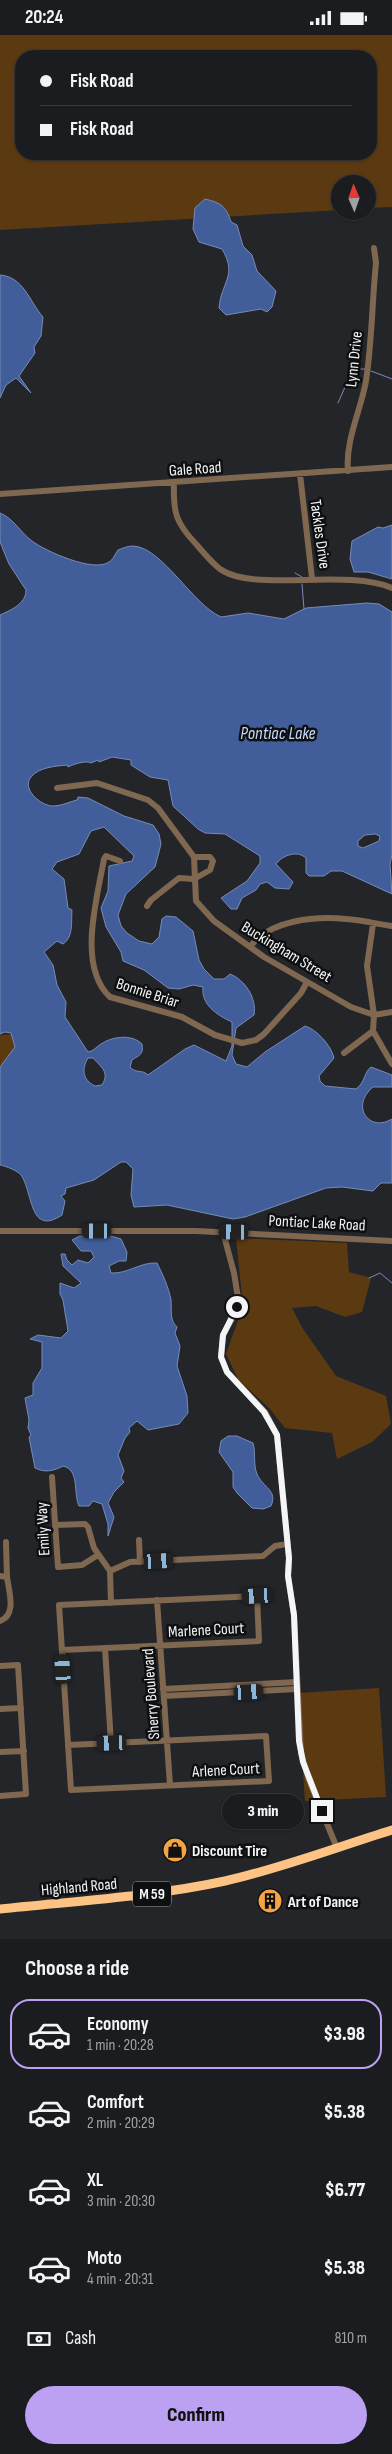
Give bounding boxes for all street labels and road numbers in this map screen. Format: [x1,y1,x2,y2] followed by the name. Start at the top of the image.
[342,330,367,388] street label: Lynn Drive
[168,458,222,481] street label: Gale Road
[305,498,334,570] street label: Tackles Drive
[238,918,335,987] street label: Buckingham Street
[114,974,182,1013] street label: Bonnie Briar
[268,1211,366,1236] street label: Pontiac Lake Road
[33,1502,54,1556] street label: Emily Way
[168,1619,245,1642] street label: Marlene Court
[139,1648,164,1740] street label: Sherry Boulevard
[191,1759,260,1782] street label: Arlene Court
[40,1875,118,1900] street label: Highland Road
[133,1881,171,1907] road number: M 59

